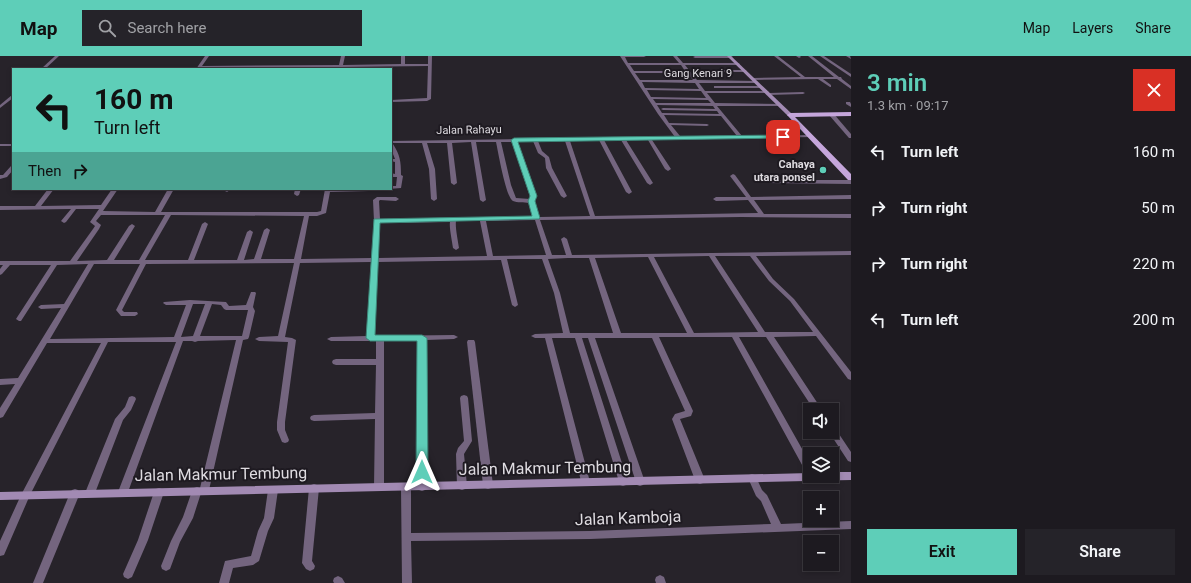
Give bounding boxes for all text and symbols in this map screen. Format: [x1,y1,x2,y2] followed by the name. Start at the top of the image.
[82,10,362,46] search box
[20,17,58,40] text: Map
[96,17,118,39] icon: search
[128,19,206,37] text: Search here
[1023,20,1050,36] text: Map
[1072,20,1113,36] text: Layers
[1135,20,1171,36] text: Share
[664,67,732,80] street label: Gang Kenari 9
[867,69,927,97] text: 3 min
[1133,69,1175,111] button: close
[94,83,173,116] text: 160 m
[28,84,80,136] icon: left
[867,98,948,113] text: 1.3 km · 09:17
[94,117,160,138] text: Turn left
[766,120,800,154] pin
[436,123,502,137] street label: Jalan Rahayu
[772,126,794,148] icon: arrive
[867,141,889,163] icon: left
[901,143,958,161] text: Turn left
[1133,143,1175,161] text: 160 m
[754,158,815,184] place label: Cahaya utara ponsel
[69,160,91,182] icon: right
[28,162,61,180] text: Then
[818,165,828,175] marker: Cahaya utara ponsel
[867,197,889,219] icon: right
[901,199,967,217] text: Turn right
[1141,199,1175,217] text: 50 m
[867,253,889,275] icon: right
[901,255,967,273] text: Turn right
[1133,255,1175,273] text: 220 m
[867,309,889,331] icon: left
[901,311,958,329] text: Turn left
[1133,311,1175,329] text: 200 m
[803,403,839,571] map controls
[803,403,839,439] button: sound
[803,447,839,483] button: layers
[401,451,443,493] position arrow
[459,457,631,479] street label: Jalan Makmur Tembung
[135,463,307,485] street label: Jalan Makmur Tembung
[803,491,839,527] button: +
[575,507,681,529] street label: Jalan Kamboja
[867,529,1017,575] button: Exit
[1025,529,1175,575] button: Share
[803,535,839,571] button: −

